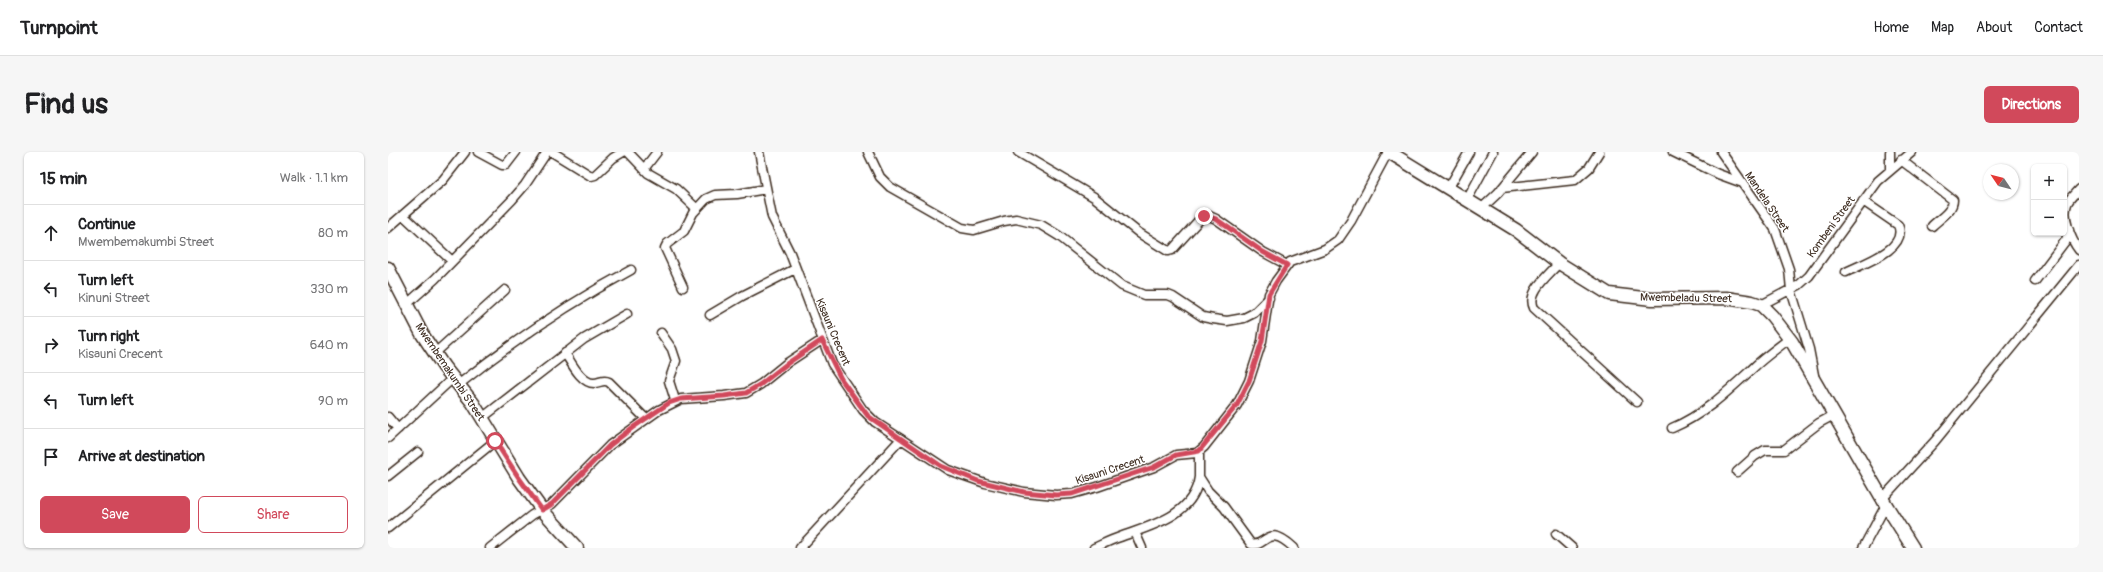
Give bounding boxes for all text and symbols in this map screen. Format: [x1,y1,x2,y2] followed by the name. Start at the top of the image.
[20,16,98,40] text: Turnpoint
[1874,19,1909,36] text: Home
[1931,19,1954,36] text: Map
[1976,19,2012,36] text: About
[2034,19,2083,36] text: Contact
[1984,86,2079,123] button: Directions
[24,87,108,122] text: Find us
[1983,164,2019,200] north arrow
[2031,164,2067,236] map controls
[2031,164,2067,200] button: +
[40,168,87,189] text: 15 min
[1742,169,1792,235] street label: Mandela Street
[280,170,348,186] text: Walk · 1.1 km
[1804,193,1858,260] street label: Kombeni Street
[2031,200,2067,236] button: −
[1195,207,1213,225] route end
[78,215,136,234] text: Continue
[40,222,62,244] icon: ahead
[318,225,348,241] text: 80 m
[78,234,214,250] text: Mwembemakumbi Street
[78,271,134,290] text: Turn left
[40,278,62,300] icon: left
[310,281,348,297] text: 330 m
[78,290,150,306] text: Kinuni Street
[1640,291,1733,305] street label: Mwembeladu Street
[813,296,853,368] street label: Kisauni Crecent
[412,321,488,424] street label: Mwembemakumbi Street
[78,327,139,346] text: Turn right
[40,334,62,356] icon: right
[310,337,348,353] text: 640 m
[78,346,163,362] text: Kisauni Crecent
[40,390,62,412] icon: left
[78,391,134,410] text: Turn left
[318,393,348,409] text: 90 m
[486,432,504,450] route start
[40,446,62,468] icon: arrive
[78,447,205,466] text: Arrive at destination
[1074,453,1147,487] street label: Kisauni Crecent
[40,496,190,533] button: Save
[198,496,348,533] button: Share

